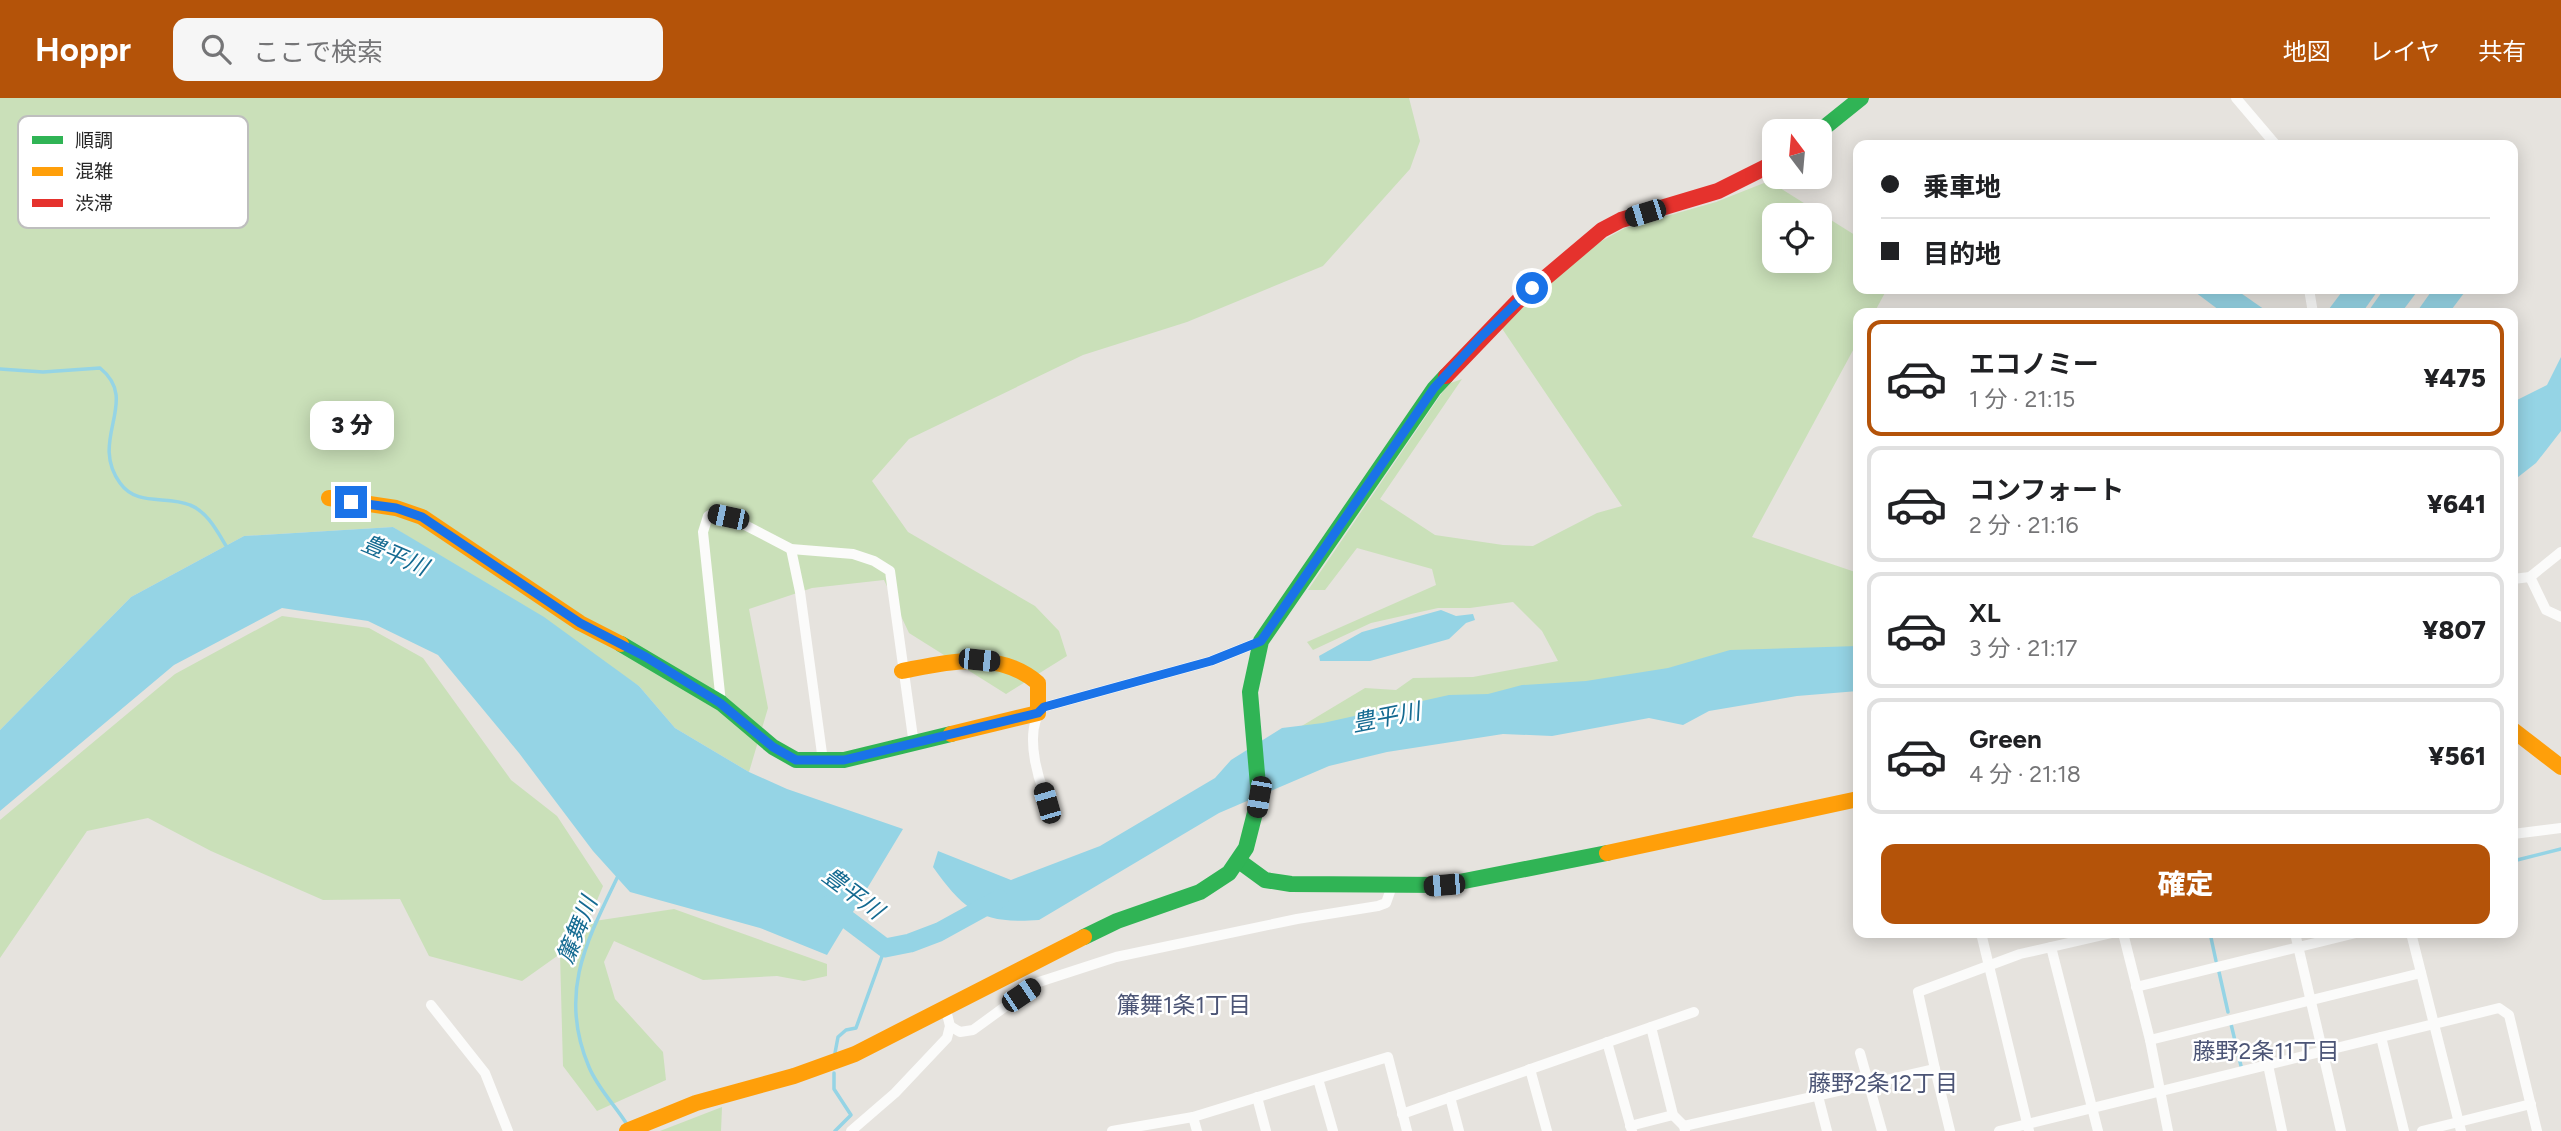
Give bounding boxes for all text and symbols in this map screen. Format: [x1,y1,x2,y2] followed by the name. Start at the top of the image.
[173,18,663,81] search box
[35,30,131,69] text: Hoppr
[197,30,235,68] icon: search
[253,36,383,68] text: ここで検索
[2283,37,2331,66] text: 地図
[2369,37,2440,66] text: レイヤ
[2478,37,2526,66] text: 共有
[18,116,248,228] legend
[1762,119,1832,189] north arrow
[1762,119,1832,273] map controls
[75,129,113,152] text: 順調
[75,160,113,183] text: 混雑
[1923,171,2001,203] text: 乗車地
[75,192,113,215] text: 渋滞
[1622,197,1669,229] car
[1762,203,1832,273] button: locate
[1923,238,2001,270] text: 目的地
[1516,272,1548,304] route start
[1885,347,1948,410] icon: car
[1969,348,2099,380] text: エコノミー
[2423,362,2486,394] text: ¥475
[1969,385,2075,413] text: 1 分 · 21:15
[309,400,393,450] callout: 3 分
[331,411,373,439] text: 3 分
[1885,473,1948,536] icon: car
[1969,474,2124,506] text: コンフォート
[335,486,367,518] route end
[2427,488,2486,520] text: ¥641
[706,502,751,532] car
[1969,511,2078,539] text: 2 分 · 21:16
[358,529,435,583] water label: 豊平川
[1969,597,2001,629] text: XL
[1885,599,1948,662] icon: car
[2422,614,2486,646] text: ¥807
[1969,634,2077,662] text: 3 分 · 21:17
[958,647,1001,673] car
[1349,696,1425,737] water label: 豊平川
[1969,723,2042,755] text: Green
[1885,725,1948,788] icon: car
[2428,740,2486,772] text: ¥561
[1969,760,2081,788] text: 4 分 · 21:18
[1246,774,1273,820] car
[1032,780,1063,826] car
[1881,844,2490,924] button: 確定
[817,861,891,927] water label: 豊平川
[1423,873,1466,897] car
[551,890,604,967] water label: 簾舞川
[998,975,1045,1015] car
[1117,991,1251,1019] district label: 簾舞1条1丁目
[2193,1037,2339,1065] district label: 藤野2条11丁目
[1808,1069,1958,1097] district label: 藤野2条12丁目

